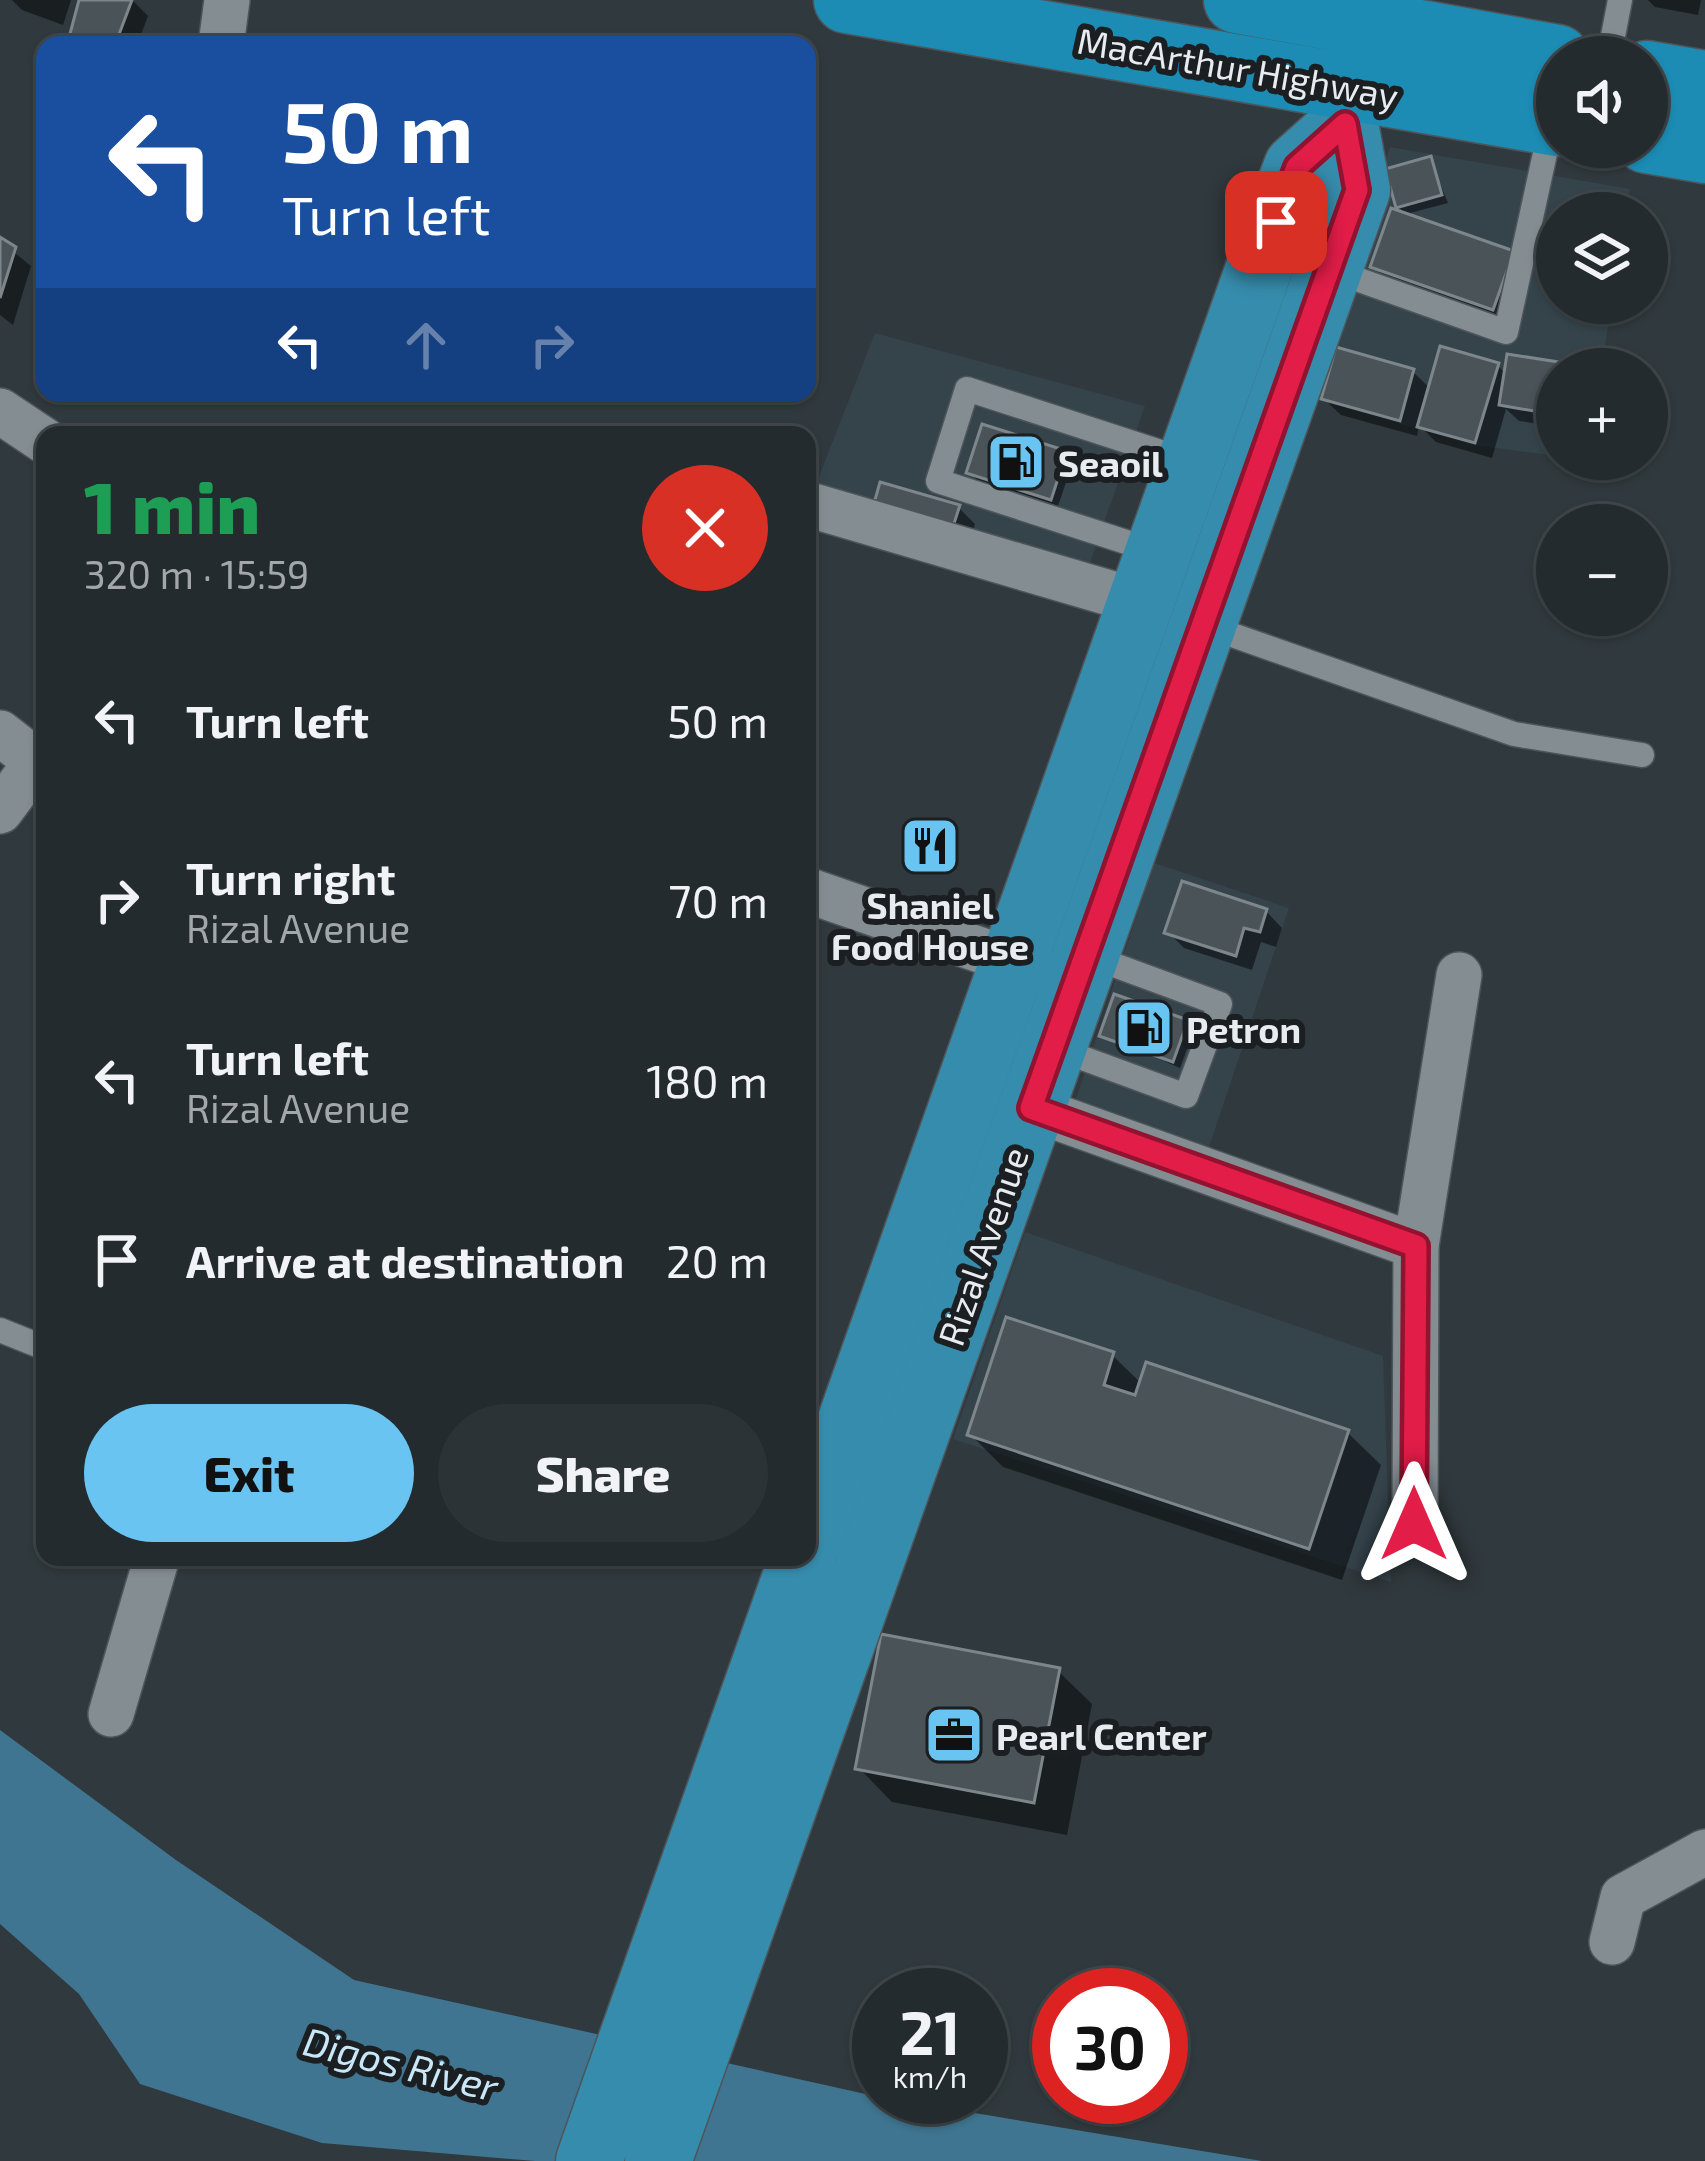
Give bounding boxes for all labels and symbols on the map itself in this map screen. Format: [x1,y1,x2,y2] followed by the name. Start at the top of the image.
[1074,18,1402,116] street label: MacArthur Highway
[1225,171,1327,273] pin
[985,431,1047,493] fuel station icon: Seaoil
[1058,441,1163,484] place label: Seaoil
[899,815,961,877] restaurant icon: Shaniel Food House
[831,883,1029,967] place label: Shaniel Food House
[1113,997,1175,1059] fuel station icon: Petron
[1186,1007,1301,1050] place label: Petron
[928,1141,1036,1351] street label: Rizal Avenue
[1351,1461,1477,1587] position arrow
[923,1704,985,1766] office icon: Pearl Center
[996,1714,1207,1757] place label: Pearl Center
[1032,1968,1188,2124] speed limit sign: 30
[299,2016,505,2110] water label: Digos River

